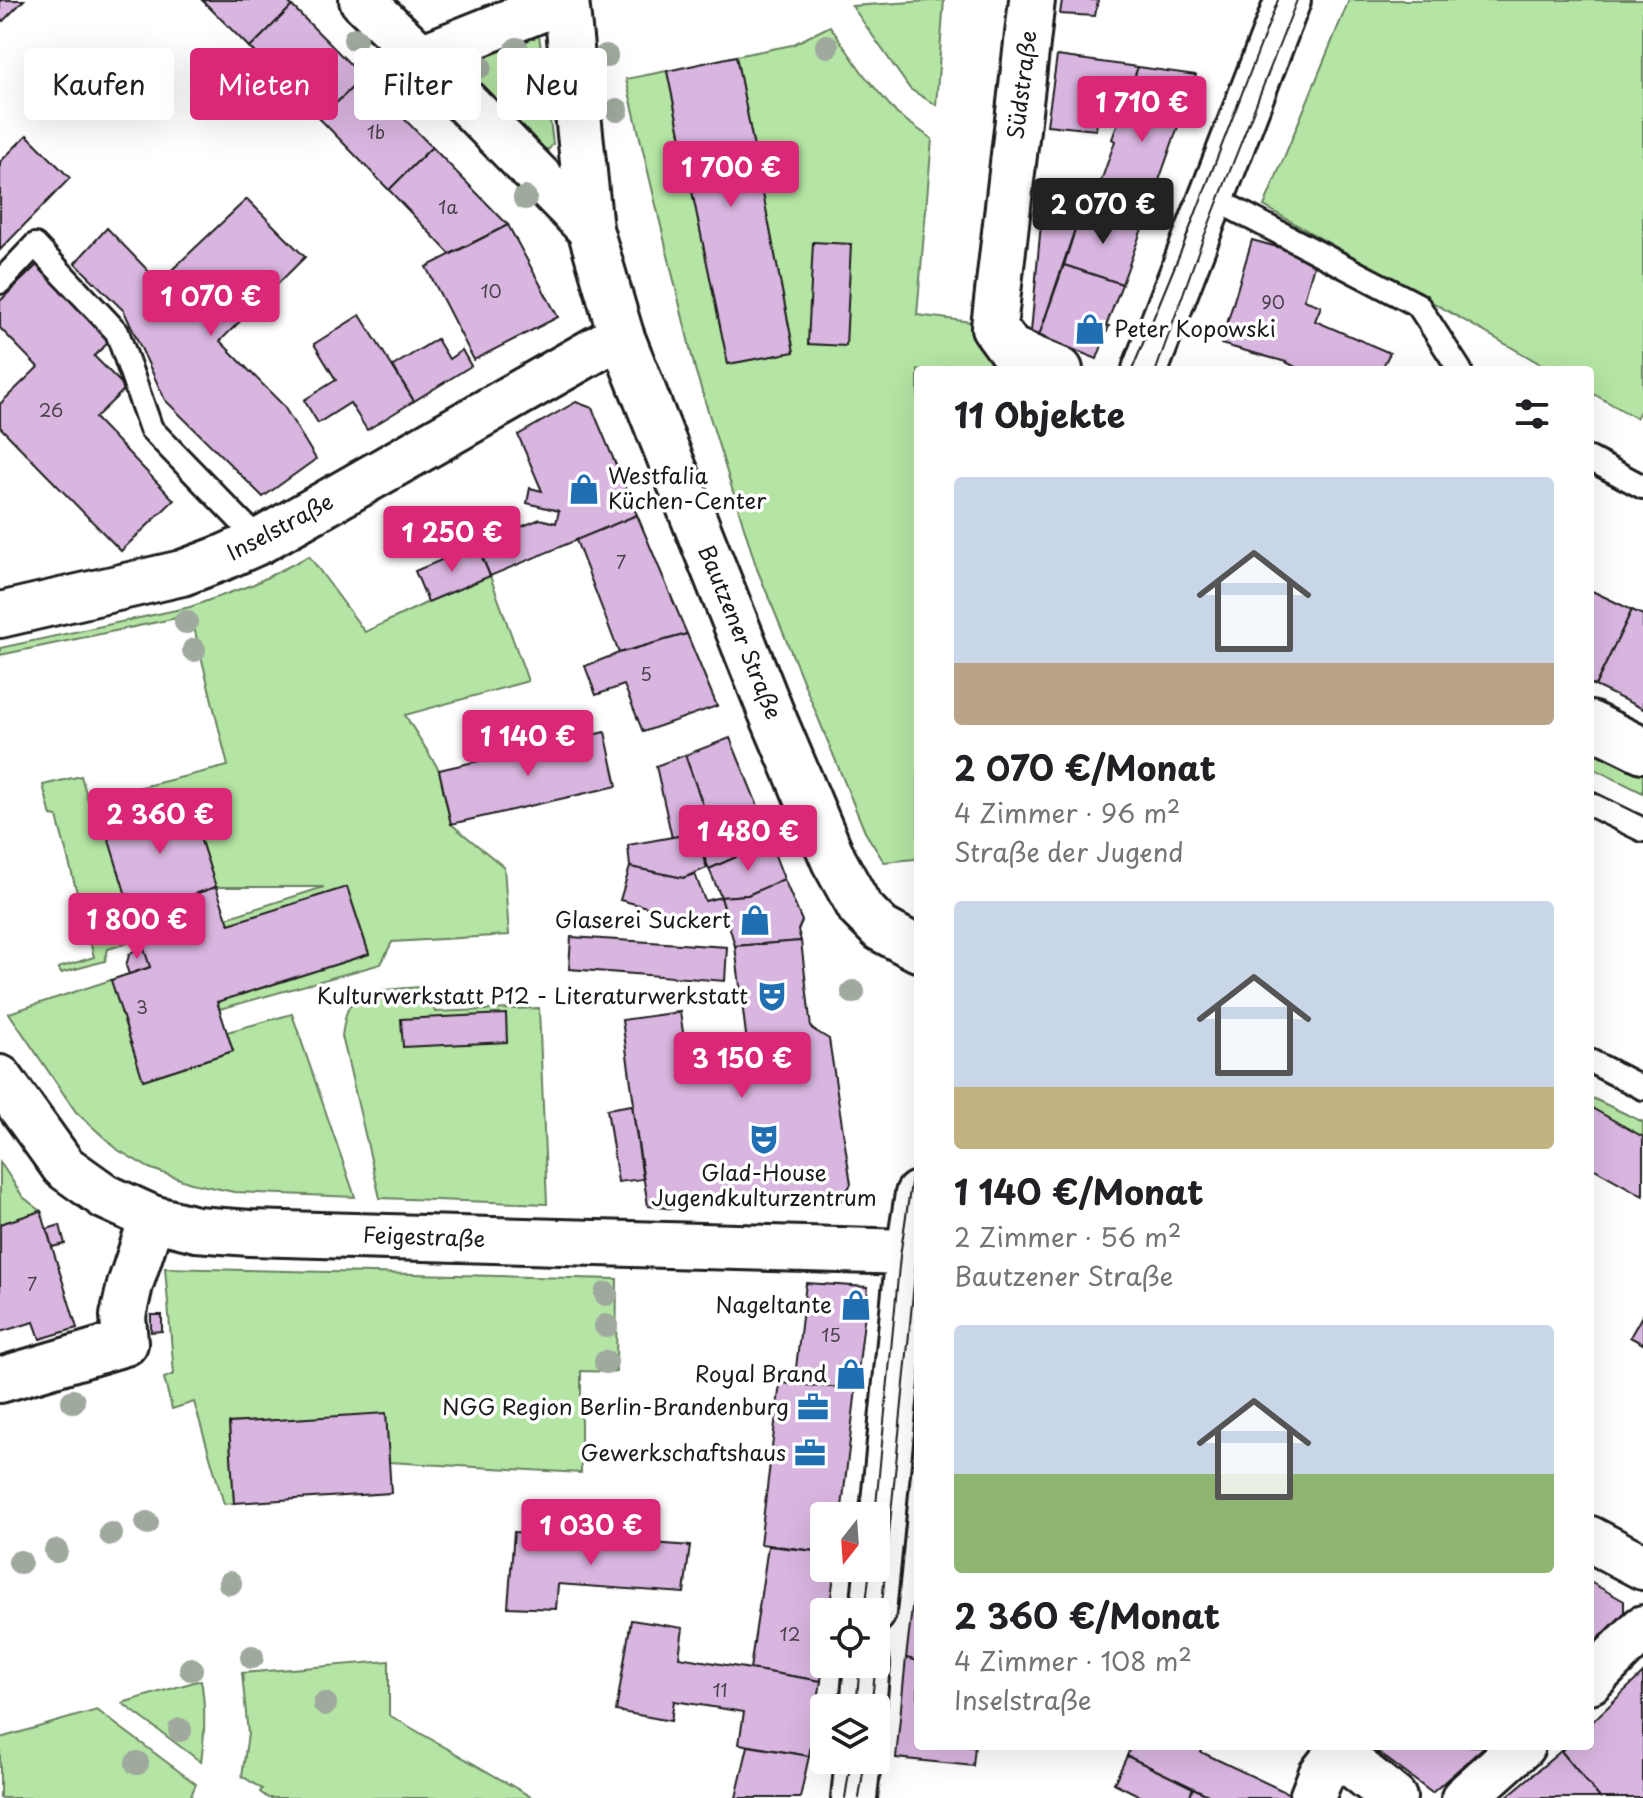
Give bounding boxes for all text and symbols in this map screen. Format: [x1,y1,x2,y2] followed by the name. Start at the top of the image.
[997,29,1044,141] street label: Südstraße
[24,48,174,120] chip: Kaufen
[190,48,338,120] chip: Mieten
[354,48,481,120] chip: Filter
[497,48,607,120] chip: Neu
[1068,76,1216,144] pin: 1 710 €
[1095,82,1189,121] text: 1 710 €
[367,118,385,145] house number: 1b
[657,141,805,209] pin: 1 700 €
[681,147,781,186] text: 1 700 €
[1029,178,1177,246] pin: 2 070 €
[1051,184,1155,223] text: 2 070 €
[438,193,458,220] house number: 1a
[137,270,285,338] pin: 1 070 €
[161,276,261,315] text: 1 070 €
[480,277,502,304] house number: 10
[1261,288,1285,315] house number: 90
[1114,311,1276,344] place label: Peter Kopowski
[1073,312,1107,346] shop icon: Peter Kopowski
[954,388,1125,440] text: 11 Objekte
[1510,392,1554,436] icon: filters
[39,396,63,423] house number: 26
[608,458,767,516] place label: Westfalia Küchen-Center
[567,472,601,506] shop icon: Westfalia Küchen-Center
[220,484,338,568] street label: Inselstraße
[378,506,526,574] pin: 1 250 €
[401,512,503,551] text: 1 250 €
[1182,529,1326,673] icon: home
[691,539,791,724] street label: Bautzener Straße
[616,548,626,575] house number: 7
[640,660,652,687] house number: 5
[454,710,602,778] pin: 1 140 €
[480,716,576,755] text: 1 140 €
[954,741,1216,793] text: 2 070 €/Monat
[86,788,234,856] pin: 2 360 €
[954,793,1181,832] text: 4 Zimmer · 96 m²
[106,794,214,833] text: 2 360 €
[674,805,822,873] pin: 1 480 €
[697,811,799,850] text: 1 480 €
[954,832,1184,871] text: Straße der Jugend
[63,893,211,961] pin: 1 800 €
[86,899,188,938] text: 1 800 €
[555,902,731,935] place label: Glaserei Suckert
[738,903,772,937] shop icon: Glaserei Suckert
[1182,953,1326,1097] icon: home
[317,978,748,1011] place label: Kulturwerkstatt P12 - Literaturwerkstatt
[755,979,789,1013] theatre icon: Kulturwerkstatt P12 - Literaturwerkstatt
[136,993,148,1020] house number: 3
[668,1032,816,1100] pin: 3 150 €
[692,1038,792,1077] text: 3 150 €
[747,1122,781,1156] theatre icon: Glad-House Jugendkulturzentrum
[651,1155,877,1213] place label: Glad-House Jugendkulturzentrum
[954,1165,1204,1217] text: 1 140 €/Monat
[362,1217,486,1254] street label: Feigestraße
[954,1217,1181,1256] text: 2 Zimmer · 56 m²
[954,1256,1173,1295] text: Bautzener Straße
[27,1270,37,1297] house number: 7
[715,1287,832,1320] place label: Nageltante
[839,1288,873,1322] shop icon: Nageltante
[821,1321,841,1348] house number: 15
[695,1356,827,1389] place label: Royal Brand
[834,1357,868,1391] shop icon: Royal Brand
[1182,1377,1326,1521] icon: home
[442,1389,789,1422] place label: NGG Region Berlin-Brandenburg
[796,1390,830,1424] office icon: NGG Region Berlin-Brandenburg
[580,1435,786,1468] place label: Gewerkschaftshaus
[793,1436,827,1470] office icon: Gewerkschaftshaus
[517,1499,665,1567] pin: 1 030 €
[810,1502,890,1582] north arrow
[810,1502,890,1774] map controls
[539,1505,643,1544] text: 1 030 €
[954,1589,1220,1641] text: 2 360 €/Monat
[810,1598,890,1678] button: locate
[780,1620,800,1647] house number: 12
[954,1641,1192,1680] text: 4 Zimmer · 108 m²
[712,1676,728,1703] house number: 11
[954,1680,1092,1719] text: Inselstraße
[810,1694,890,1774] button: layers

